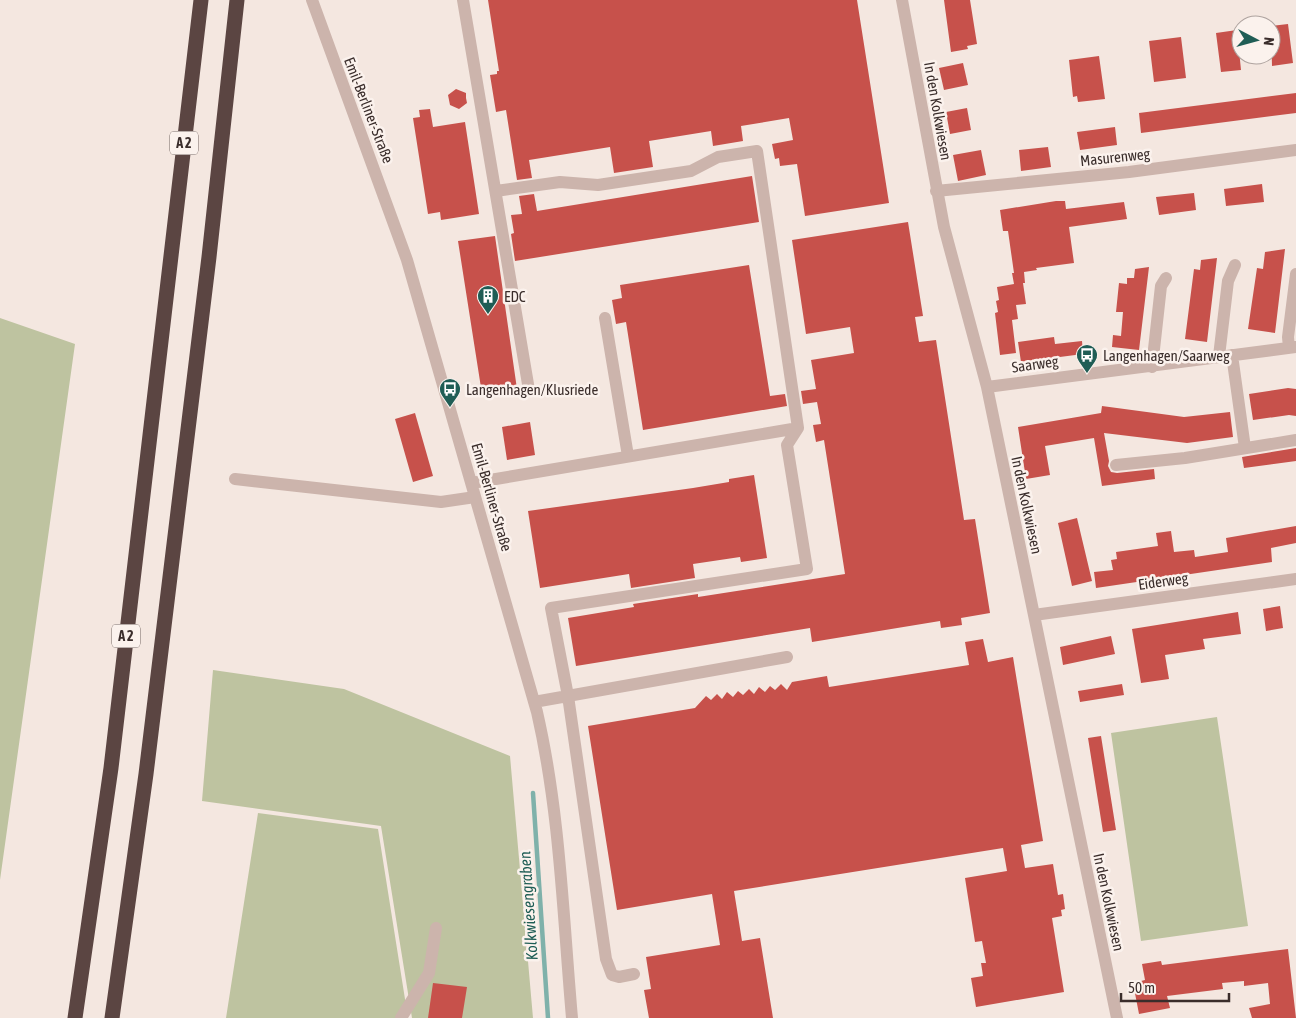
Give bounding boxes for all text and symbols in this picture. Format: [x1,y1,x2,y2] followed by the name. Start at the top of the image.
[1231,15,1281,65] north arrow
[1261,36,1277,46] text: N
[341,55,397,165] street label: Emil-Berliner-Straße
[921,60,955,162] street label: In den Kolkwiesen
[170,132,198,154] road number: A 2
[1079,145,1151,169] street label: Masurenweg
[476,284,500,315] building icon: EDC
[504,288,526,305] place label: EDC
[1075,343,1099,374] bus stop icon: Langenhagen/Saarweg
[1103,347,1230,364] place label: Langenhagen/Saarweg
[1011,352,1060,376] street label: Saarweg
[438,377,462,408] bus stop icon: Langenhagen/Klusriede
[466,381,598,398] place label: Langenhagen/Klusriede
[468,441,516,553] street label: Emil-Berliner-Straße
[1008,454,1046,556] street label: In den Kolkwiesen
[1137,569,1190,593] street label: Eiderweg
[112,624,140,648] road number: A 2
[515,851,542,961] water label: Kolkwiesengraben
[1090,851,1128,953] street label: In den Kolkwiesen
[1121,970,1228,1002] scale bar
[1128,979,1155,996] text: 50 m

